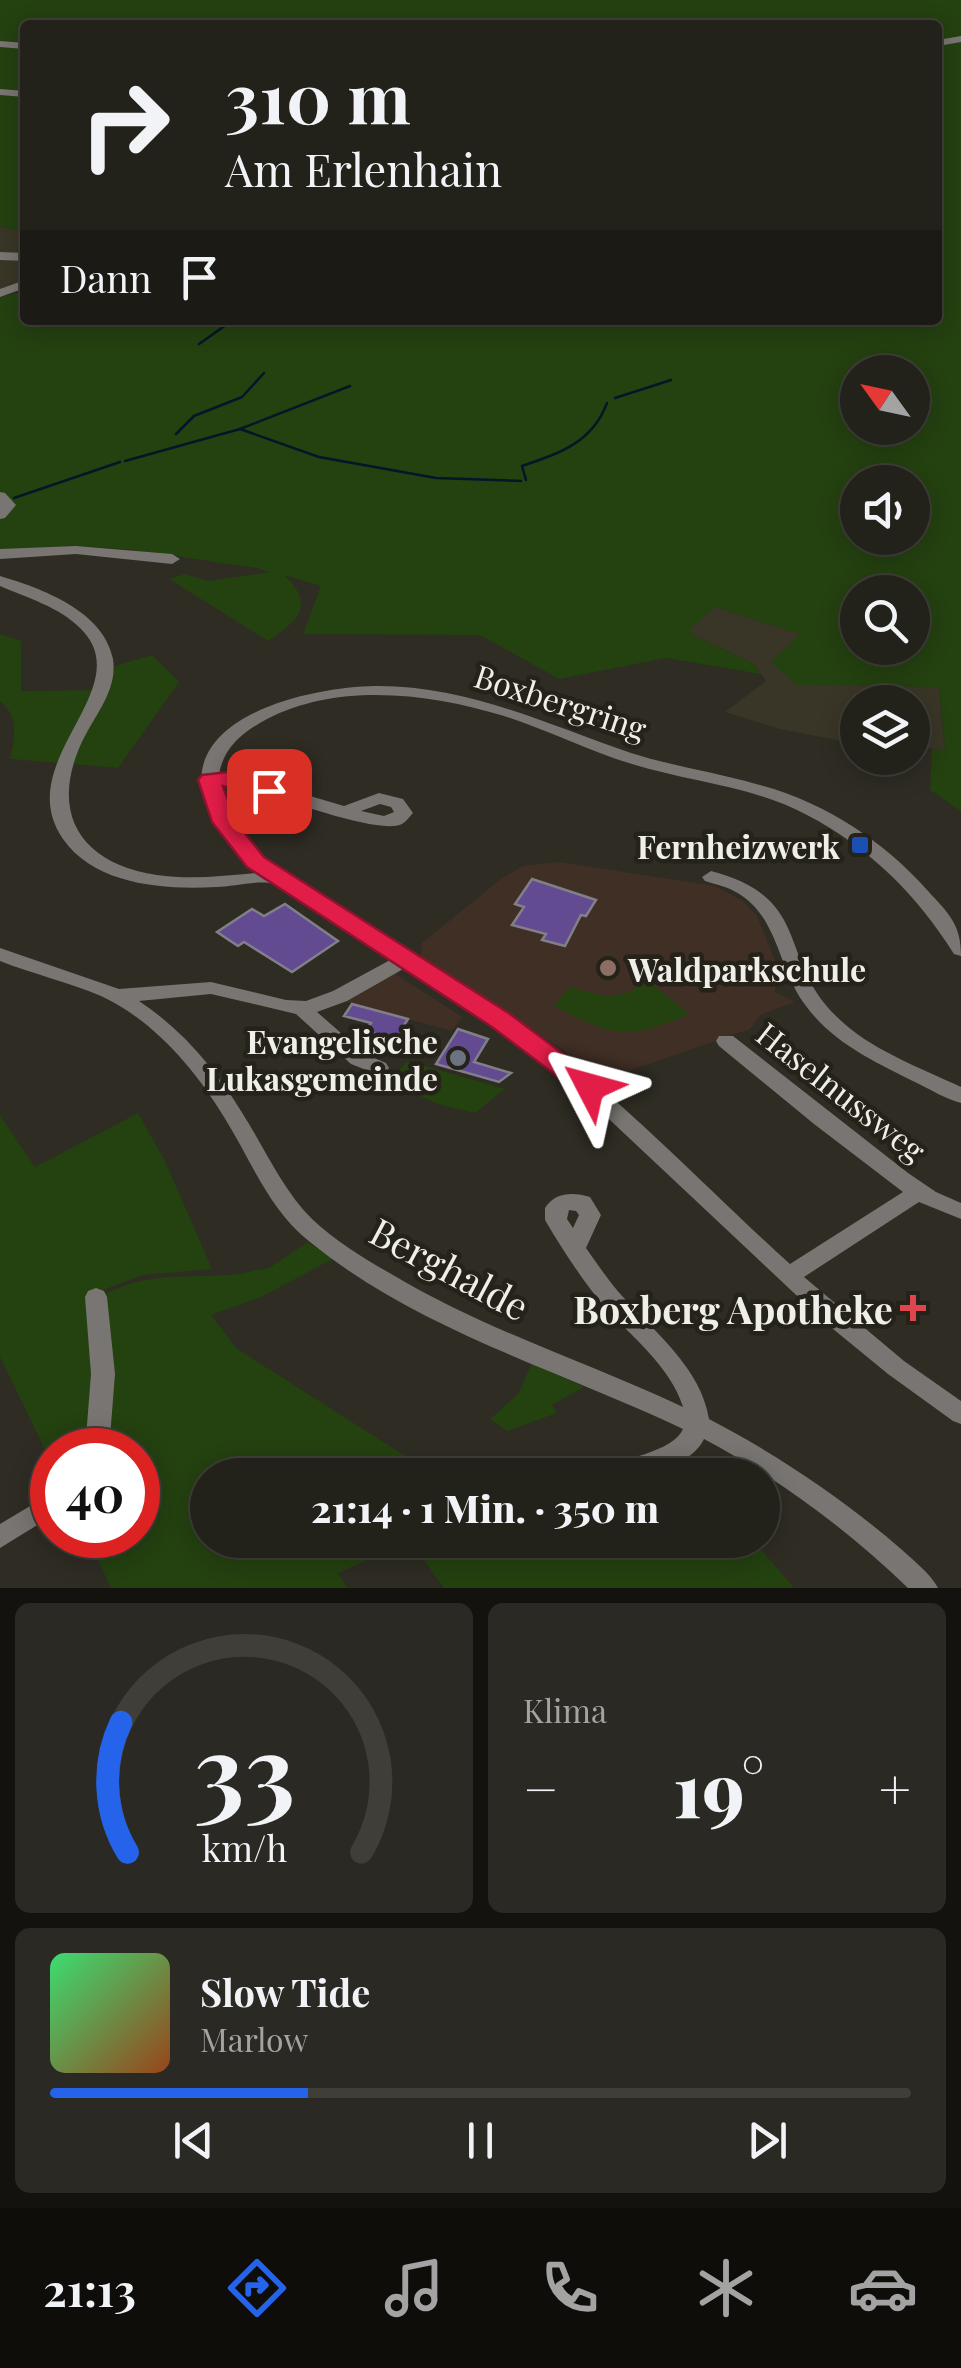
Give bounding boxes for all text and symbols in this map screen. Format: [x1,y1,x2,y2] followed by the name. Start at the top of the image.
[225,48,411,142] text: 310 m
[60,60,190,190] icon: right
[225,138,502,198] text: Am Erlenhain
[172,250,227,305] icon: arrive
[60,252,152,303] text: Dann
[840,355,930,445] north arrow
[840,355,930,775] map controls
[840,465,930,555] button: sound
[840,575,930,665] button: search
[470,653,652,749] street label: Boxbergring
[840,685,930,775] button: layers
[227,749,312,834] pin
[242,764,297,819] icon: arrive
[637,824,840,867] place label: Fernheizwerk
[849,834,871,856] marker: Fernheizwerk
[627,947,866,990] place label: Waldparkschule
[597,957,619,979] marker: Waldparkschule
[749,1011,935,1171] street label: Haselnussweg
[206,1019,438,1099] place label: Evangelische Lukasgemeinde
[538,1035,642,1139] position arrow
[447,1047,469,1069] marker: Evangelische Lukasgemeinde
[362,1205,538,1331] street label: Berghalde
[573,1283,893,1334] place label: Boxberg Apotheke
[902,1297,924,1319] marker: Boxberg Apotheke
[30,1428,160,1558] speed limit sign: 40
[311,1482,659,1533] text: 21:14 · 1 Min. · 350 m
[523,1688,607,1731] text: Klima
[193,1697,295,1836] text: 33
[673,1737,764,1837] text: 19°
[523,1750,559,1824] text: −
[879,1750,911,1824] text: +
[201,1823,287,1871] text: km/h
[200,1966,370,2017] text: Slow Tide
[200,2017,308,2060] text: Marlow
[166,2113,221,2168] icon: previous
[453,2113,508,2168] icon: pause
[740,2113,795,2168] icon: next
[222,2253,292,2323] icon: directions
[379,2253,449,2323] icon: music
[535,2253,605,2323] icon: phone
[691,2253,761,2323] icon: climate
[848,2253,918,2323] icon: car
[43,2258,136,2318] text: 21:13

